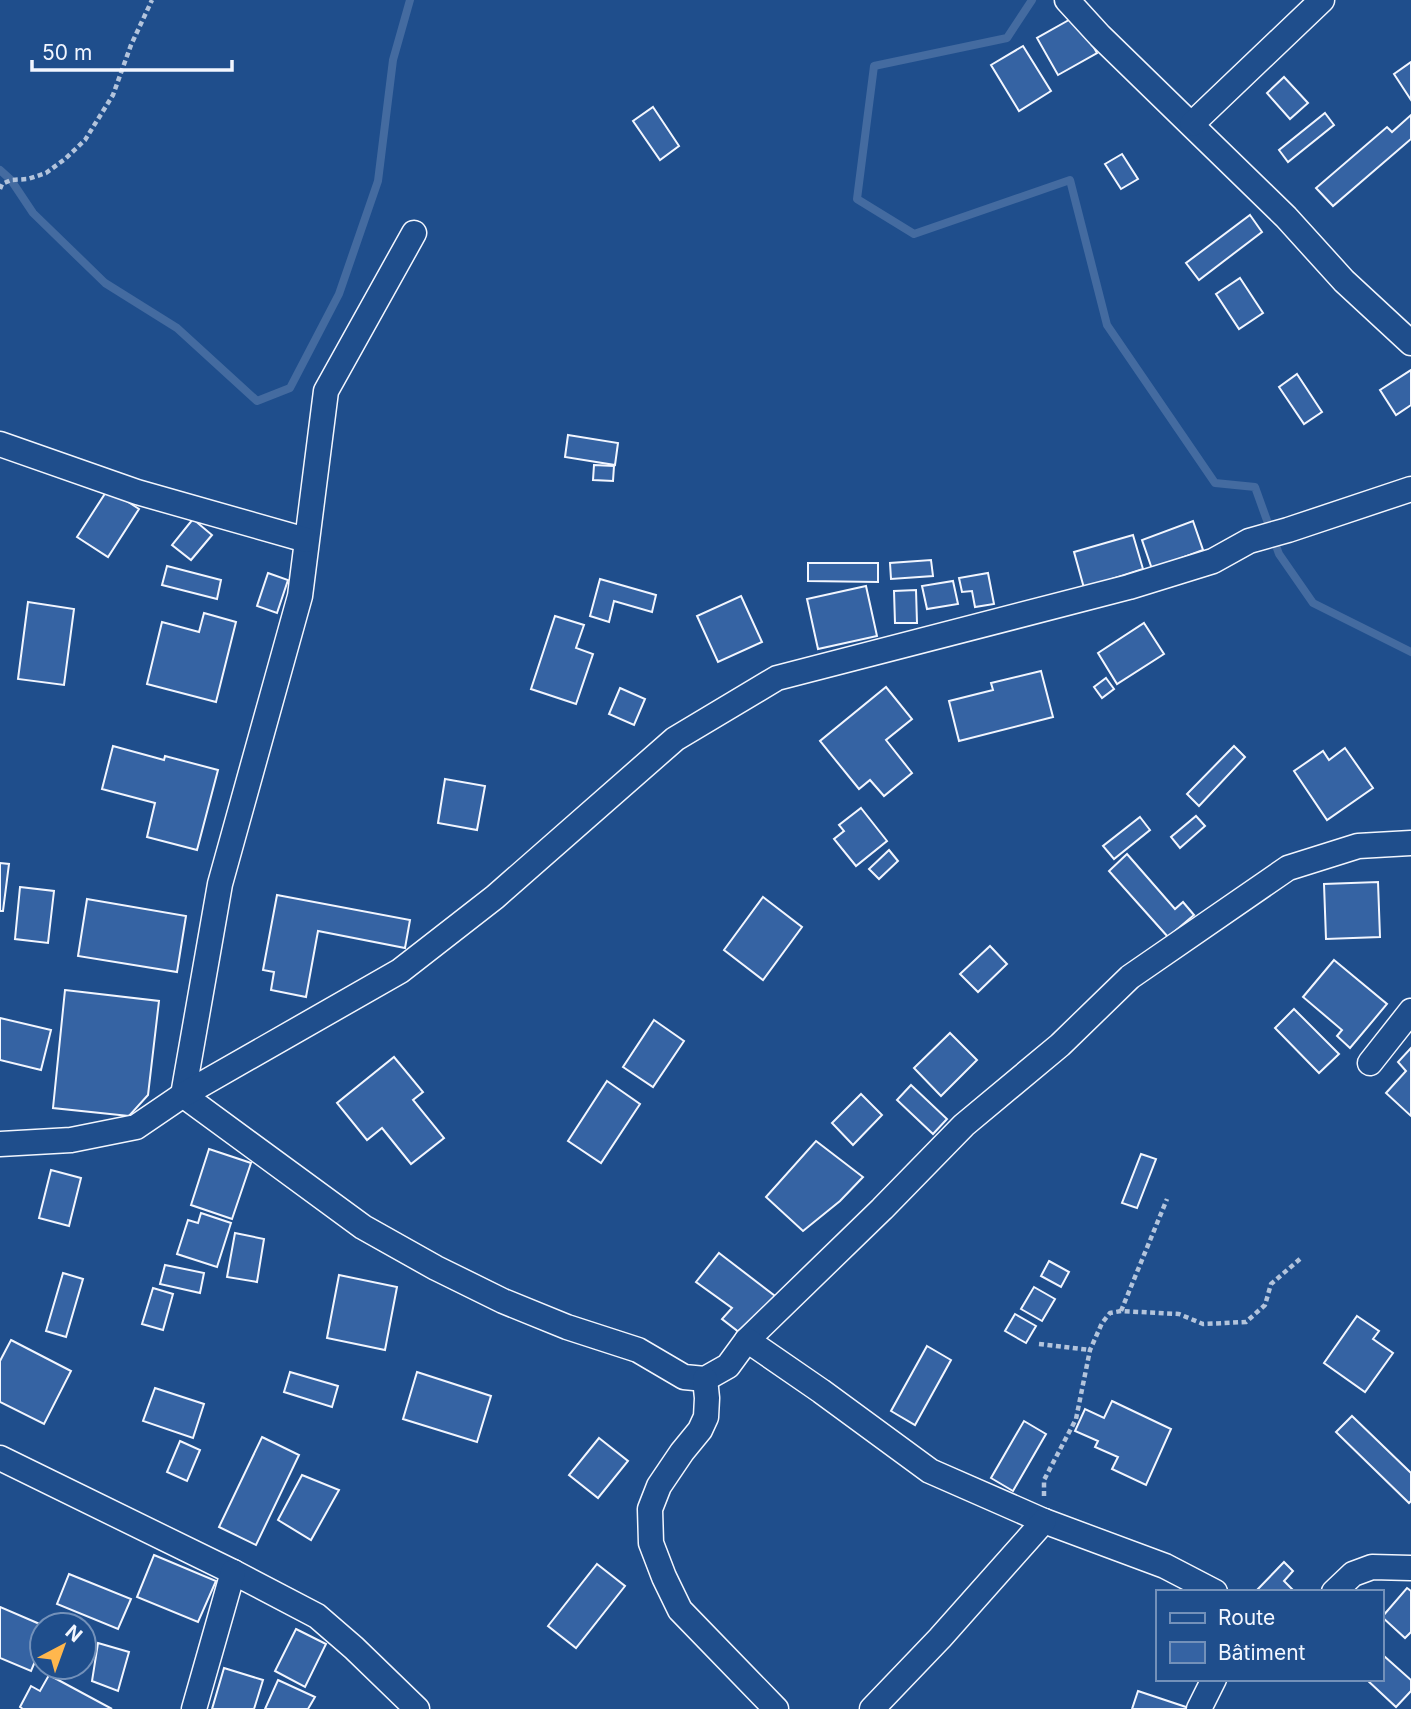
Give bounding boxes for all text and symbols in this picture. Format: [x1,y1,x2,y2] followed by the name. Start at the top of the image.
[32,28,231,72] scale bar
[42,40,92,65] text: 50 m
[1156,1590,1383,1681] legend
[1218,1605,1275,1630] text: Route
[28,1611,98,1681] north arrow
[61,1620,87,1647] text: N
[1218,1640,1306,1665] text: Bâtiment

